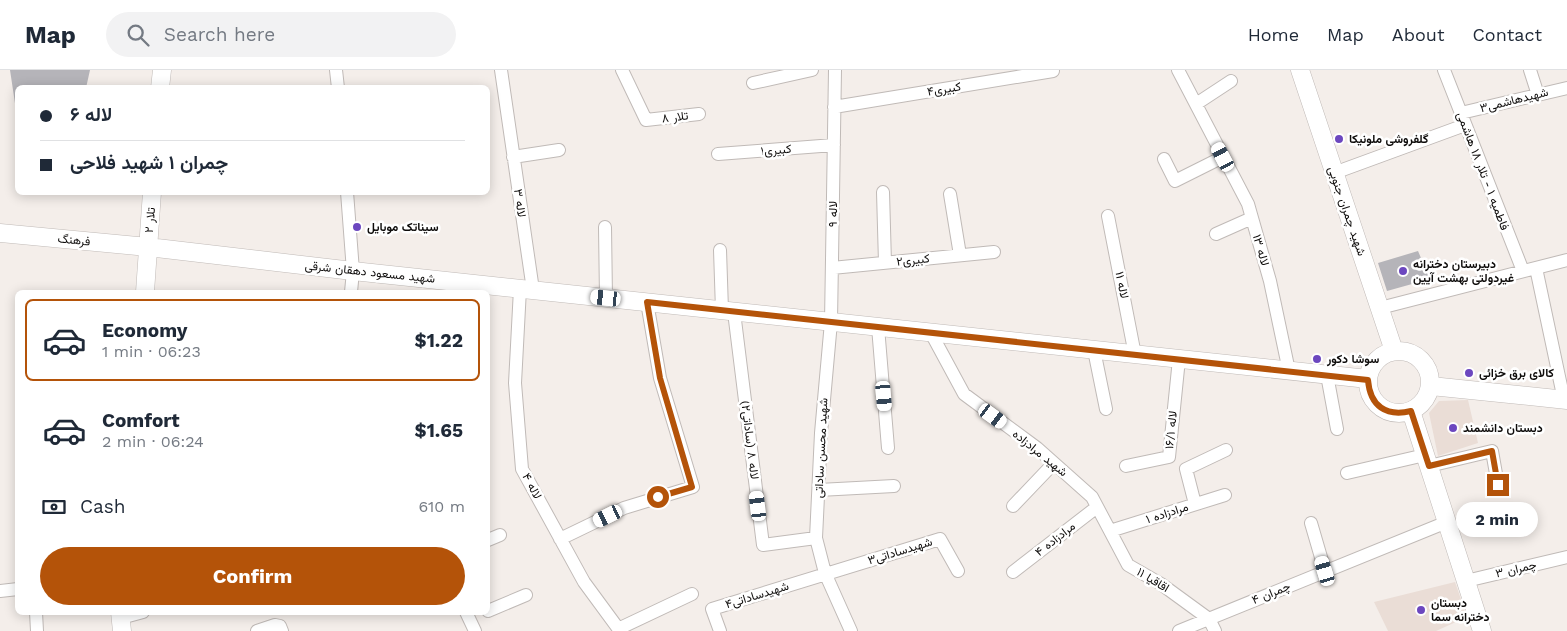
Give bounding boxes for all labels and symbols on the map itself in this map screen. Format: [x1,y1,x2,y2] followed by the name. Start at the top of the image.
[926,79,962,100] street label: کبیری۴
[1478,85,1550,116] street label: شهیدهاشمی۳
[661,108,689,127] street label: تلار ۸
[1453,110,1512,233] street label: فاطمیه ۱ - تلار ۱۸ هاشمی
[1349,132,1429,147] place label: گلفروشی ملونیکا
[1333,133,1345,145] marker: گلفروشی ملونیکا
[1209,140,1236,174] car
[760,142,792,159] street label: کبیری۱
[1324,164,1369,258] street label: شهید چمران جنوبی
[511,188,529,218] street label: لاله ۳
[826,201,840,227] street label: لاله ۹
[142,207,159,233] street label: تلار ۲
[367,220,439,235] place label: سیناتک موبایل
[351,221,363,233] marker: سیناتک موبایل
[57,231,91,250] street label: فرهنگ
[1250,233,1272,267] street label: لاله ۱۳
[896,251,931,270] street label: کبیری۲
[1413,257,1514,286] place label: دبیرستان دخترانه غیردولتی بهشت آیین
[304,258,436,287] street label: شهید مسعود دهقان شرقی
[1397,265,1409,277] marker: دبیرستان دخترانه غیردولتی بهشت آیین
[1113,270,1131,300] street label: لاله ۱۱
[590,289,621,307] car
[1326,352,1380,367] place label: سوشا دکور
[1311,353,1323,365] marker: سوشا دکور
[1479,366,1554,381] place label: کالای برق خزائی
[1463,367,1475,379] marker: کالای برق خزائی
[875,380,892,412] car
[811,398,832,499] street label: شهید محسن ساداتی
[737,400,762,480] street label: لاله ۸ (ساداتی۲)
[976,401,1009,431] car
[1162,410,1180,450] street label: لاله ۱۶/۱
[1463,421,1543,435] place label: دبستان دانشمند
[1447,422,1459,434] marker: دبستان دانشمند
[1009,427,1070,480] street label: شهید مرادزاده
[519,471,545,501] street label: لاله ۴
[1487,474,1509,496] route end
[647,486,669,508] route start
[748,490,767,522] car
[1144,500,1190,527] street label: مرادزاده ۱
[1457,502,1539,538] callout: 2 min
[591,503,624,529] car
[1032,519,1078,560] street label: مرادزاده ۴
[866,535,934,568] street label: شهیدساداتی۳
[1313,554,1336,588] car
[1494,557,1538,581] street label: چمران ۳
[1134,565,1172,595] street label: اقاقیا ۱۱
[724,579,791,612] street label: شهیدساداتی۴
[1250,579,1293,608] street label: چمران ۴
[1431,596,1490,625] place label: دبستان دخترانه سما
[1415,604,1427,616] marker: دبستان دخترانه سما

